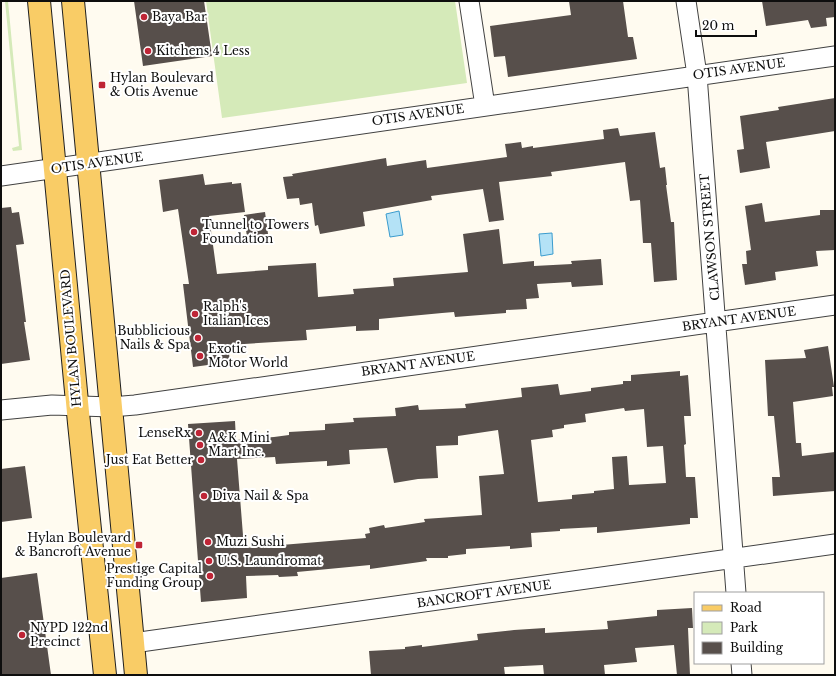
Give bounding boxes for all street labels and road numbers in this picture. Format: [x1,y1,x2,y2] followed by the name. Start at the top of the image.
[692,55,786,82] street label: OTIS AVENUE
[371,101,465,128] street label: OTIS AVENUE
[50,149,144,176] street label: OTIS AVENUE
[696,172,723,301] street label: CLAWSON STREET
[57,269,84,408] street label: HYLAN BOULEVARD
[681,303,797,334] street label: BRYANT AVENUE
[360,348,476,379] street label: BRYANT AVENUE
[416,577,552,610] street label: BANCROFT AVENUE

